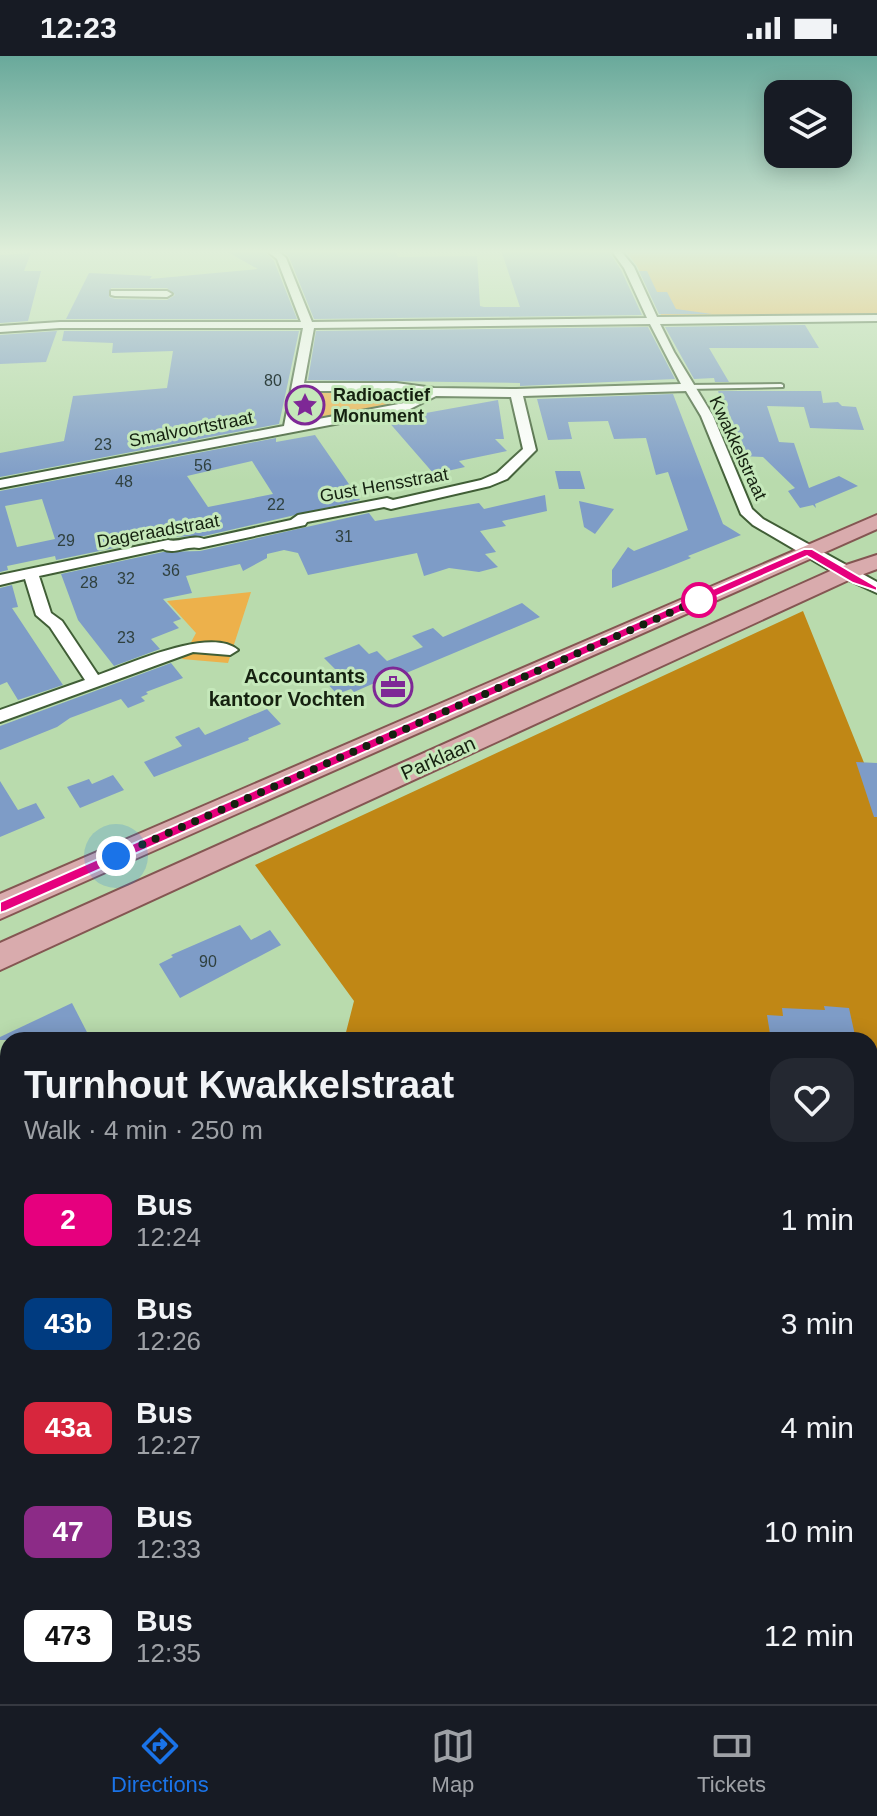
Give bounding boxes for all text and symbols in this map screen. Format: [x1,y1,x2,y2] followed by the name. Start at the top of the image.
[40,11,117,44] text: 12:23
[764,80,852,168] map controls
[764,80,852,168] button: layers
[264,372,282,389] house number: 80
[284,384,326,426] place icon: Radioactief Monument
[333,385,431,426] place label: Radioactief Monument
[705,393,771,503] street label: Kwakkelstraat
[127,407,255,451] street label: Smalvoortstraat
[94,436,112,453] house number: 23
[194,457,212,474] house number: 56
[318,464,450,506] street label: Gust Hensstraat
[115,473,133,490] house number: 48
[267,496,285,513] house number: 22
[95,510,221,552] street label: Dageraadstraat
[335,528,353,545] house number: 31
[57,532,75,549] house number: 29
[162,562,180,579] house number: 36
[117,570,135,587] house number: 32
[80,574,98,591] house number: 28
[682,583,716,617] unlabelled marker
[117,629,135,646] house number: 23
[209,665,365,710] place label: Accountants kantoor Vochten
[372,666,414,708] office icon: Accountants kantoor Vochten
[397,732,479,784] street label: Parklaan
[96,836,136,876] your location
[199,953,217,970] house number: 90
[770,1058,854,1142] button: heart
[24,1064,454,1106] text: Turnhout Kwakkelstraat
[24,1115,263,1145] text: Walk · 4 min · 250 m
[136,1188,193,1221] text: Bus
[781,1203,854,1236] text: 1 min
[60,1204,76,1235] text: 2
[136,1222,201,1252] text: 12:24
[136,1292,193,1325] text: Bus
[781,1307,854,1340] text: 3 min
[44,1308,92,1339] text: 43b
[136,1326,201,1356] text: 12:26
[136,1396,193,1429] text: Bus
[781,1411,854,1444] text: 4 min
[45,1412,91,1443] text: 43a
[136,1430,201,1460] text: 12:27
[136,1500,193,1533] text: Bus
[764,1515,854,1548] text: 10 min
[52,1516,84,1547] text: 47
[136,1534,201,1564] text: 12:33
[136,1604,193,1637] text: Bus
[764,1619,854,1652] text: 12 min
[45,1620,91,1651] text: 473
[136,1638,201,1668] text: 12:35
[111,1724,209,1798] tab: Directions
[431,1724,475,1798] tab: Map
[697,1724,766,1798] tab: Tickets

